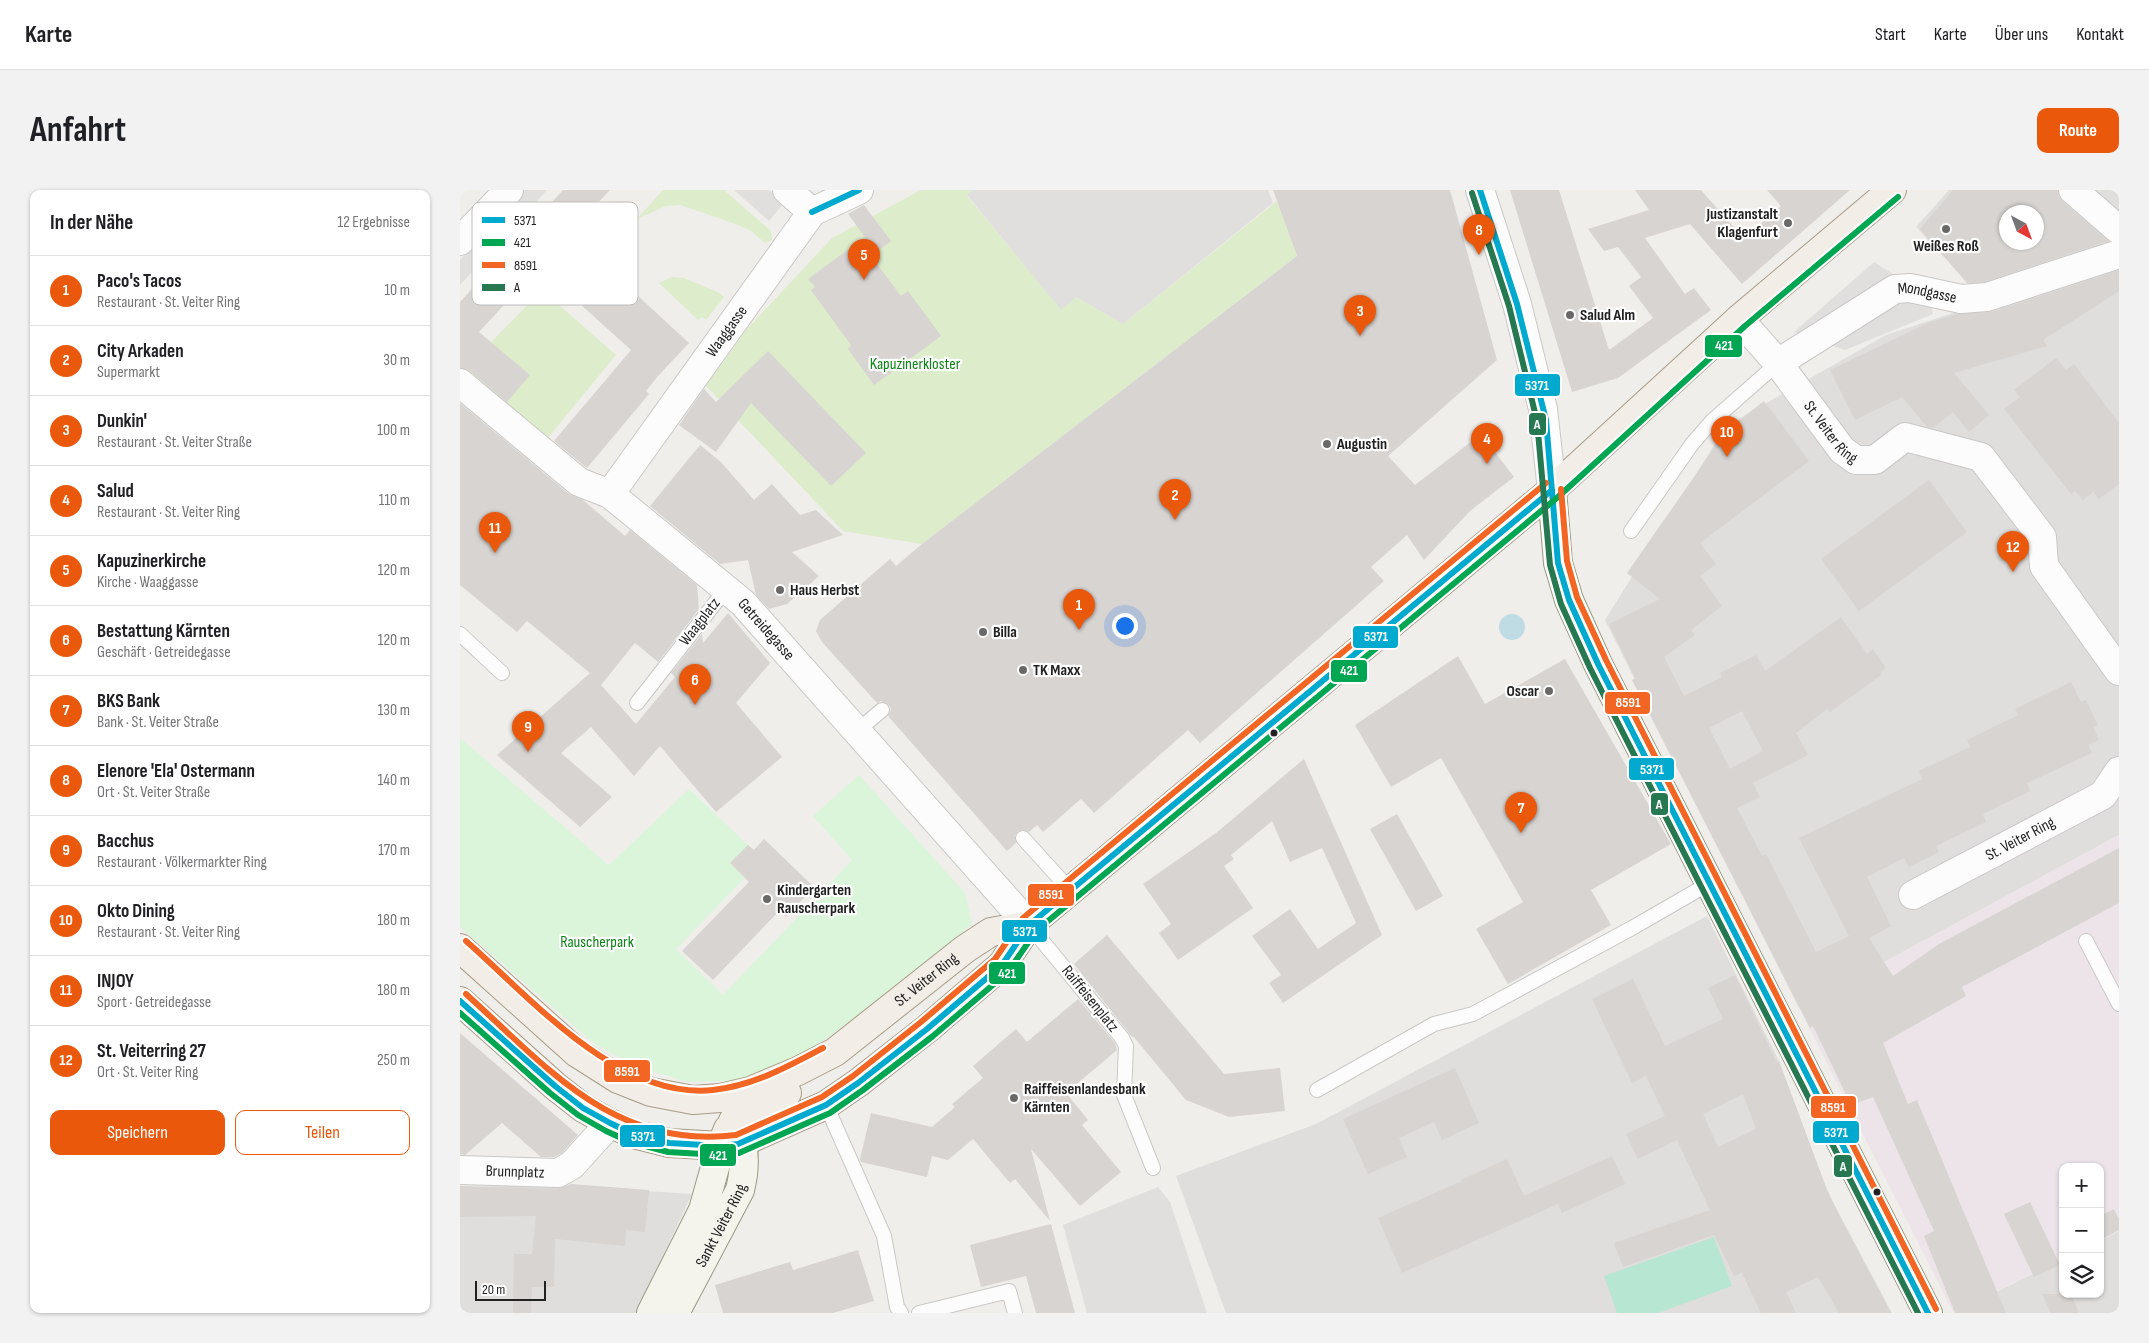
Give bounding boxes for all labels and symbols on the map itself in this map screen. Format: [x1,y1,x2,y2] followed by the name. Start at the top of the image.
[472,202,638,305] legend
[1705,205,1778,242] place label: Justizanstalt Klagenfurt
[1999,205,2044,250] north arrow
[514,212,536,229] text: 5371
[1463,214,1495,255] pin: 8
[1782,217,1794,229] marker: Justizanstalt Klagenfurt
[1940,223,1952,235] marker: Weißes Roß
[514,234,531,251] text: 421
[1913,237,1980,256] place label: Weißes Roß
[848,239,880,280] pin: 5
[514,257,537,274] text: 8591
[1897,278,1958,307] street label: Mondgasse
[513,279,521,296] text: A
[1344,295,1376,336] pin: 3
[702,302,751,361] street label: Waaggasse
[1580,306,1635,325] place label: Salud Alm
[1564,309,1576,321] marker: Salud Alm
[1704,334,1743,358] line badge: 421
[1715,337,1734,354] text: 421
[870,355,961,374] park label: Kapuzinerkloster
[1514,373,1561,397] line badge: 5371
[1525,377,1550,394] text: 5371
[1800,397,1861,468] street label: St. Veiter Ring
[1528,412,1547,436] line badge: A
[1533,416,1541,433] text: A
[1711,416,1743,457] pin: 10
[1471,423,1503,464] pin: 4
[1336,435,1387,454] place label: Augustin
[1321,438,1333,450] marker: Augustin
[1159,479,1191,520] pin: 2
[479,512,511,553] pin: 11
[1997,531,2029,572] pin: 12
[790,581,859,600] place label: Haus Herbst
[774,584,786,596] marker: Haus Herbst
[1063,589,1095,630] pin: 1
[676,594,725,650] street label: Waagplatz
[734,594,799,664] street label: Getreidegasse
[1112,613,1138,639] your location
[993,623,1017,642] place label: Billa
[1352,625,1399,649] line badge: 5371
[977,626,989,638] marker: Billa
[1364,628,1389,645] text: 5371
[1330,659,1368,683] line badge: 421
[1033,661,1081,680] place label: TK Maxx
[1340,662,1359,679] text: 421
[679,664,711,705] pin: 6
[1017,664,1029,676] marker: TK Maxx
[1506,682,1539,701] place label: Oscar
[1543,685,1555,697] marker: Oscar
[1604,691,1651,715] line badge: 8591
[1616,694,1641,711] text: 8591
[512,711,544,752] pin: 9
[1269,728,1279,738] unlabelled marker
[1628,757,1675,781] line badge: 5371
[1640,761,1665,778] text: 5371
[1505,792,1537,833] pin: 7
[1650,792,1669,816] line badge: A
[1655,796,1663,813] text: A
[1982,813,2058,865] street label: St. Veiter Ring
[777,881,855,918] place label: Kindergarten Rauscherpark
[1027,883,1075,907] line badge: 8591
[1039,886,1064,903] text: 8591
[761,893,773,905] marker: Kindergarten Rauscherpark
[1001,919,1048,943] line badge: 5371
[1013,923,1038,940] text: 5371
[560,933,634,952] park label: Rauscherpark
[891,949,962,1011] street label: St. Veiter Ring
[988,961,1026,985] line badge: 421
[1057,962,1123,1036] street label: Raiffeisenplatz
[998,965,1017,982] text: 421
[603,1059,651,1083] line badge: 8591
[615,1063,640,1080] text: 8591
[1024,1080,1146,1117] place label: Raiffeisenlandesbank Kärnten
[1008,1092,1020,1104] marker: Raiffeisenlandesbank Kärnten
[1810,1095,1857,1119] line badge: 8591
[1821,1099,1846,1116] text: 8591
[1812,1120,1860,1144] line badge: 5371
[619,1124,666,1148] line badge: 5371
[1824,1124,1849,1141] text: 5371
[631,1128,656,1145] text: 5371
[699,1143,737,1167] line badge: 421
[709,1147,728,1164] text: 421
[1833,1154,1853,1178] line badge: A
[1839,1158,1847,1175] text: A
[485,1161,545,1182] street label: Brunnplatz
[691,1182,751,1270] street label: Sankt Veiter Ring
[1872,1187,1882,1197] unlabelled marker
[475,1278,546,1301] scale bar

